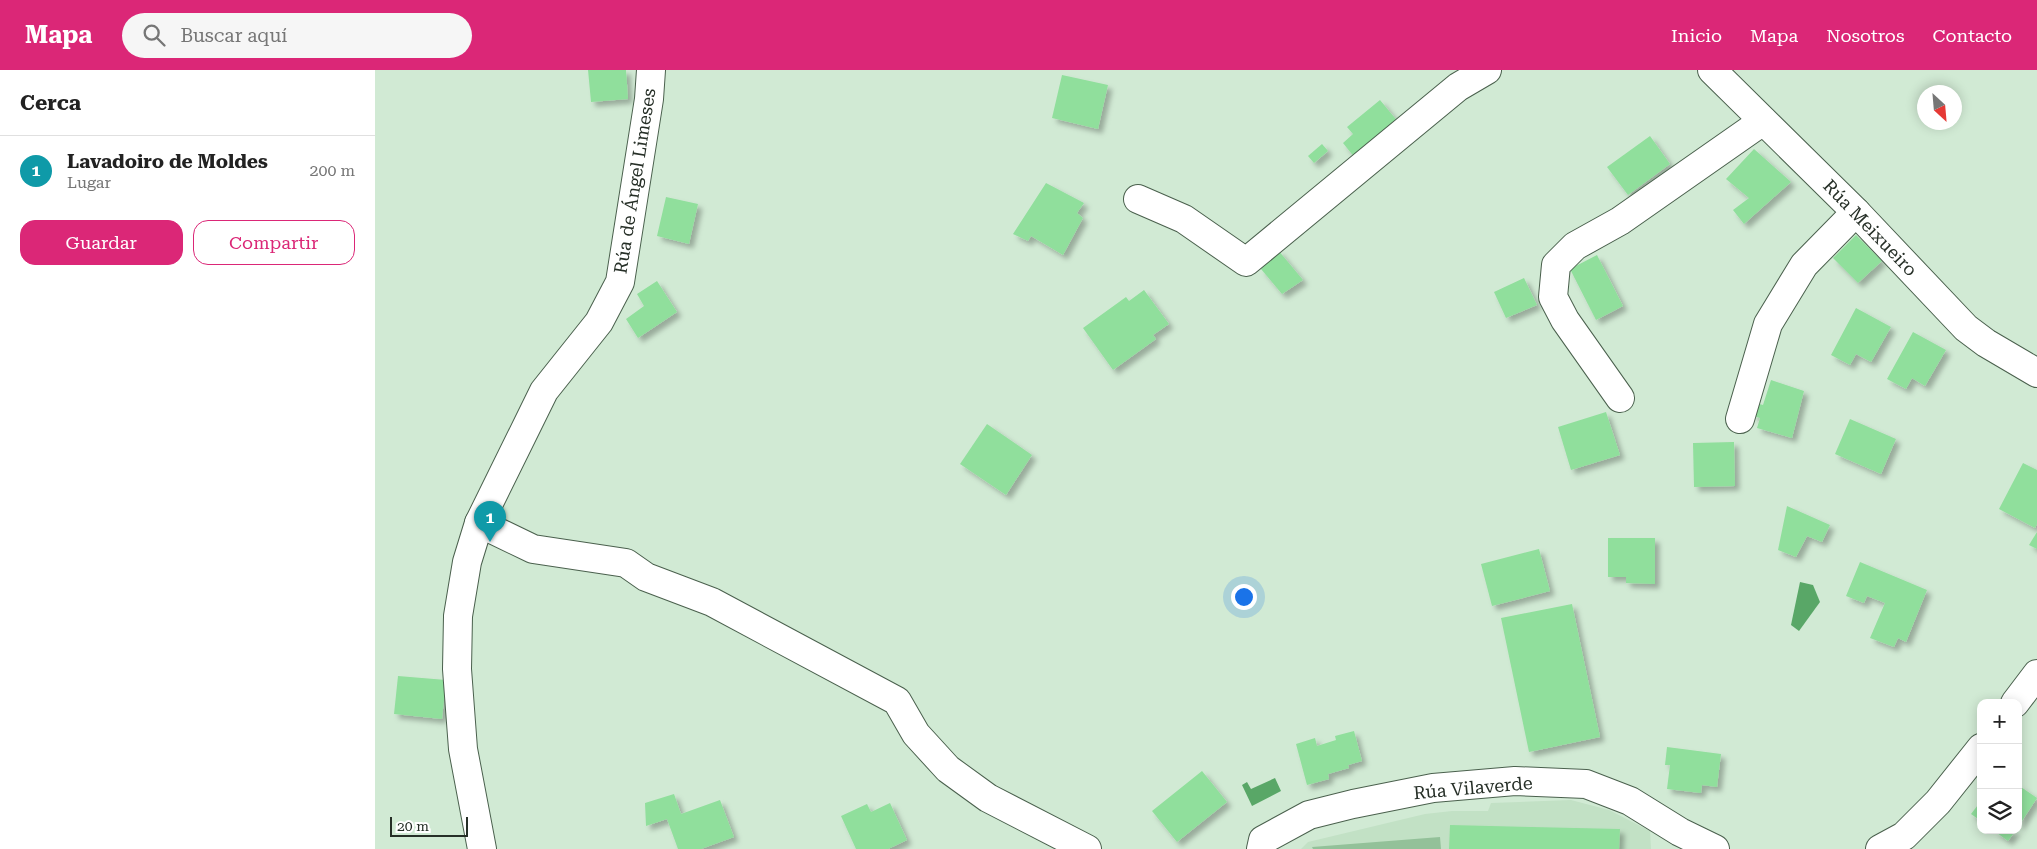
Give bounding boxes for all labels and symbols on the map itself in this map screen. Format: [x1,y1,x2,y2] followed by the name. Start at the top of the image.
[1917,85,1962,130] north arrow
[609,87,660,275] street label: Rúa de Ángel Limeses
[1819,175,1922,280] street label: Rúa Meixueiro
[474,501,506,542] pin: 1
[1231,584,1257,610] your location
[1413,772,1533,803] street label: Rúa Vilaverde
[390,814,467,837] scale bar

